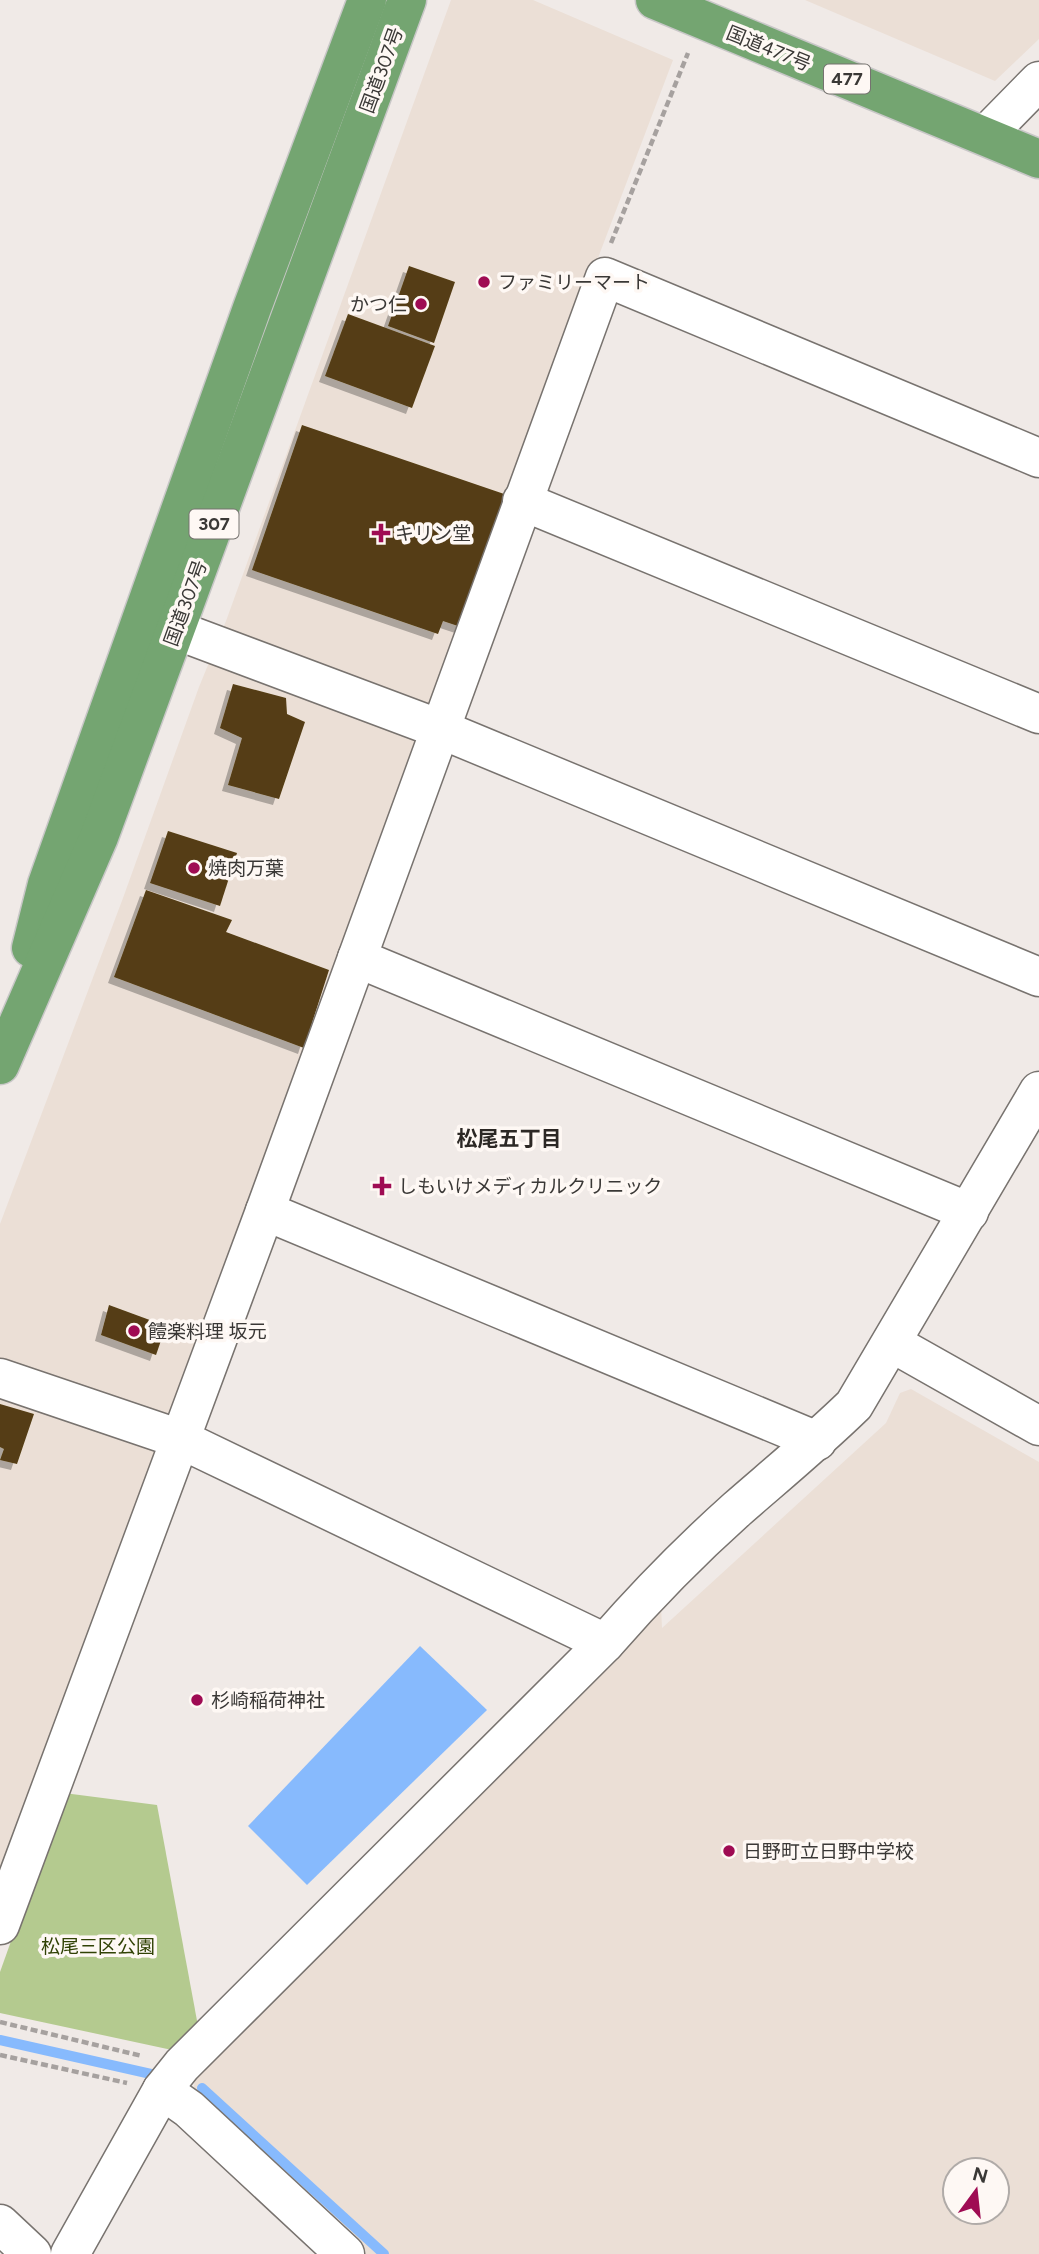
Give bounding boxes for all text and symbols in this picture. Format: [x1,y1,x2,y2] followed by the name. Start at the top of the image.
[723,21,814,76] street label: 国道477号
[355,24,408,116] street label: 国道307号
[824,64,870,94] road number: 477
[498,271,650,294] place label: ファミリーマート
[476,274,492,290] marker: ファミリーマート
[350,293,407,316] place label: かつ仁
[413,296,429,312] marker: かつ仁
[190,510,238,538] road number: 307
[395,522,471,545] place label: キリン堂
[373,525,389,541] marker: キリン堂
[159,557,212,649] street label: 国道307号
[208,857,284,880] place label: 焼肉万葉
[186,860,202,876] marker: 焼肉万葉
[457,1126,562,1151] district label: 松尾五丁目
[398,1175,662,1198] place label: しもいけメディカルクリニック
[372,1176,392,1196] marker: しもいけメディカルクリニック
[148,1320,267,1343] place label: 饐楽料理 坂元
[126,1323,142,1339] marker: 饐楽料理 坂元
[211,1689,325,1712] place label: 杉崎稲荷神社
[189,1692,205,1708] marker: 杉崎稲荷神社
[743,1840,914,1863] place label: 日野町立日野中学校
[721,1843,737,1859] marker: 日野町立日野中学校
[41,1935,155,1958] park label: 松尾三区公園
[941,2156,1011,2226] north arrow
[970,2162,990,2188] text: N

